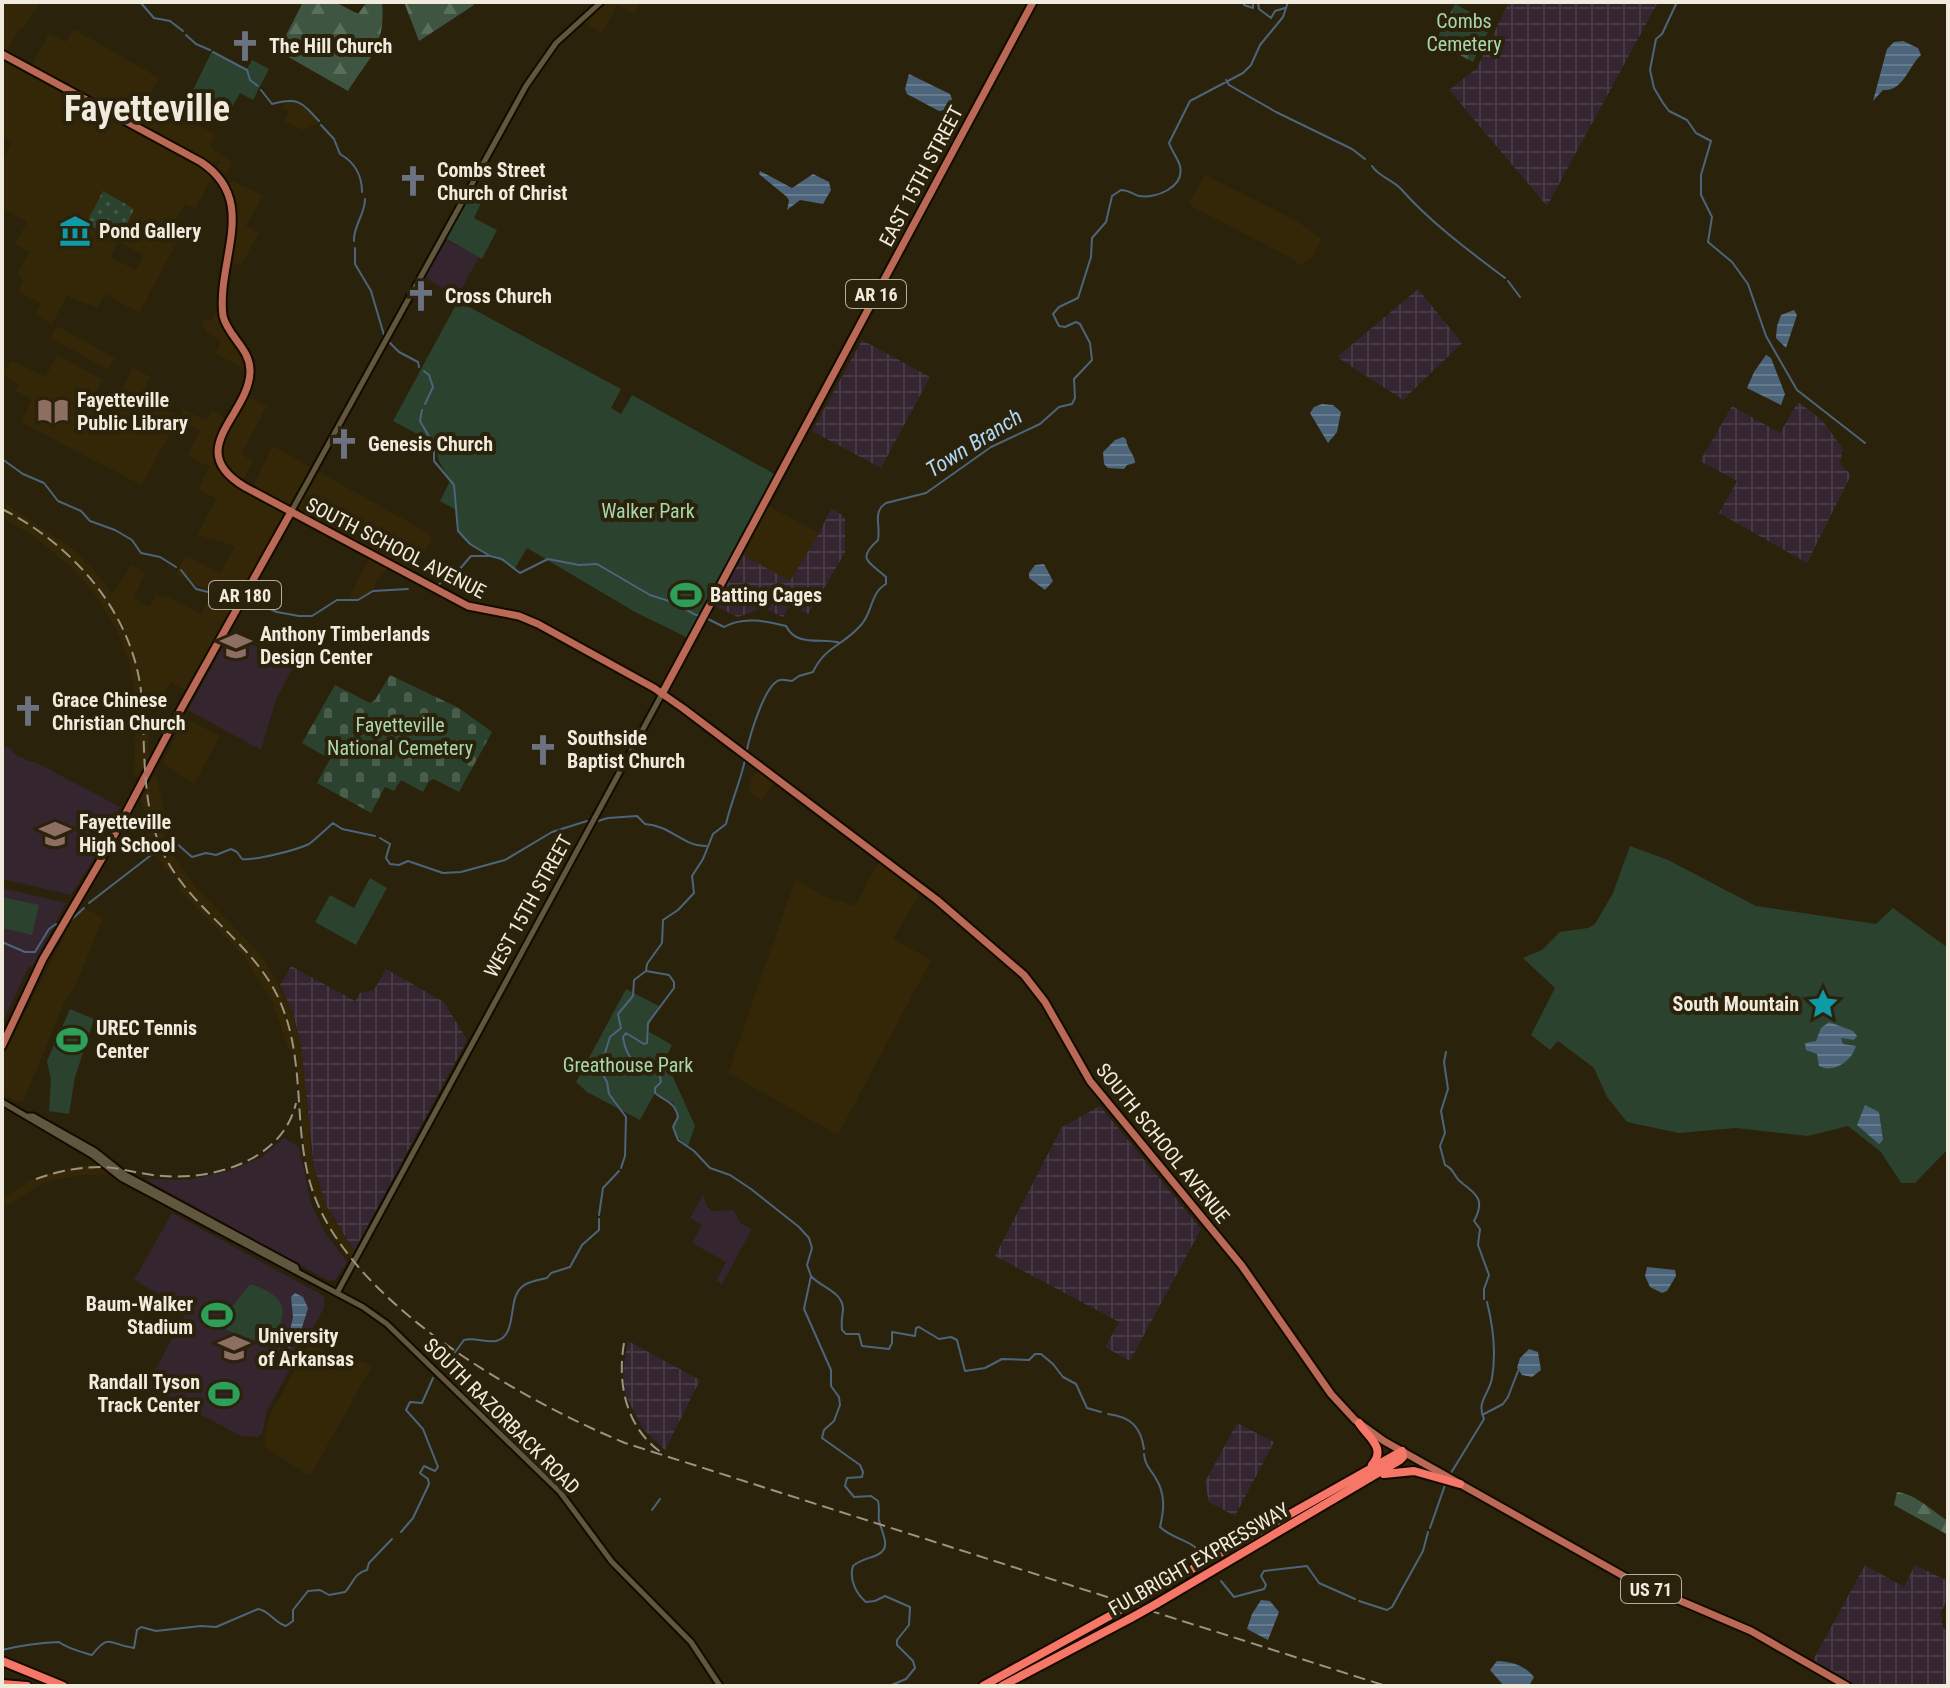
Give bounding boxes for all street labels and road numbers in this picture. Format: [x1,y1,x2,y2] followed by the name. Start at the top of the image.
[874,102,968,250] street label: EAST 15TH STREET
[846,280,906,308] road number: AR 16
[302,492,490,604] street label: SOUTH SCHOOL AVENUE
[209,581,281,609] road number: AR 180
[479,831,577,981] street label: WEST 15TH STREET
[1091,1058,1235,1228] street label: SOUTH SCHOOL AVENUE
[419,1333,585,1499] street label: SOUTH RAZORBACK ROAD
[1104,1497,1294,1621] street label: FULBRIGHT EXPRESSWAY
[1621,1575,1681,1603] road number: US 71

